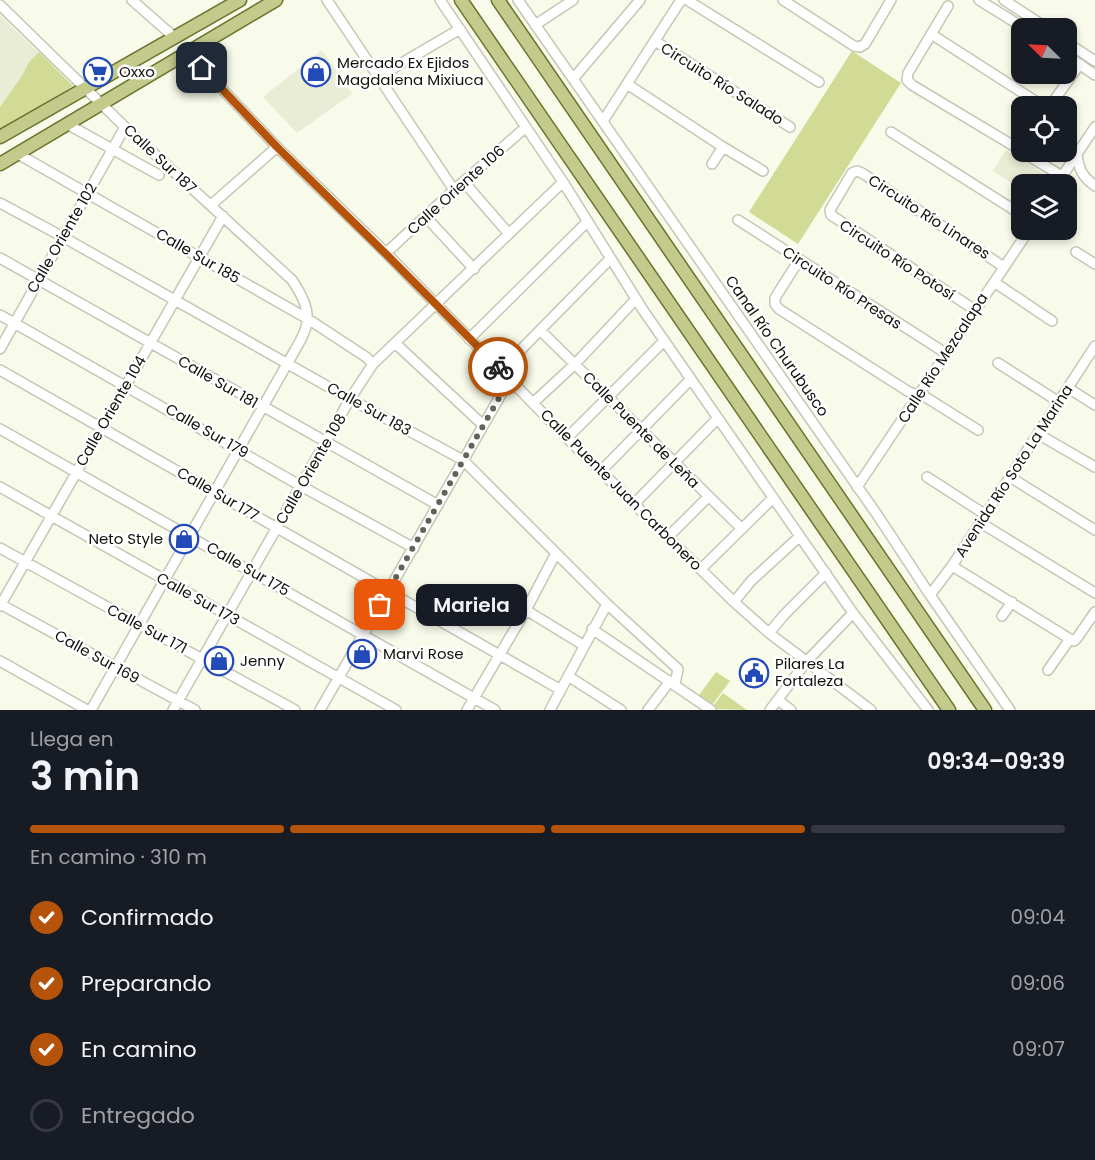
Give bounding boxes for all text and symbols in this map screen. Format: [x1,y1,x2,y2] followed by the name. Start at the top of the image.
[1011,18,1077,84] north arrow
[1011,18,1077,240] map controls
[657,37,788,130] street label: Circuito Río Salado
[176,42,227,93] pin
[185,51,218,84] icon: home
[337,52,484,90] place label: Mercado Ex Ejidos Magdalena Mixiuca
[82,56,114,88] supermarket icon: Oxxo
[300,56,332,88] shop icon: Mercado Ex Ejidos Magdalena Mixiuca
[119,61,155,82] place label: Oxxo
[1011,96,1077,162] button: locate
[119,119,201,198] street label: Calle Sur 187
[402,140,509,239] street label: Calle Oriente 106
[864,169,994,264] street label: Circuito Río Linares
[1011,174,1077,240] button: layers
[21,179,102,297] street label: Calle Oriente 102
[836,214,959,305] street label: Circuito Río Potosí
[152,223,244,288] street label: Calle Sur 185
[779,241,906,334] street label: Circuito Río Presas
[721,271,834,420] street label: Canal Río Churubusco
[893,289,993,427] street label: Calle Río Mezcalapa
[468,337,528,397] courier
[174,350,262,413] street label: Calle Sur 181
[70,351,151,470] street label: Calle Oriente 104
[482,351,515,384] icon: bike
[578,367,704,493] street label: Calle Puente de Leña
[323,377,415,440] street label: Calle Sur 183
[950,380,1077,561] street label: Avenida Río Soto La Marina
[162,398,253,463] street label: Calle Sur 179
[536,404,707,575] street label: Calle Puente Juan Carbonero
[270,409,351,528] street label: Calle Oriente 108
[173,462,263,526] street label: Calle Sur 177
[168,523,200,555] shop icon: Neto Style
[88,528,163,549] place label: Neto Style
[203,536,294,601] street label: Calle Sur 175
[153,567,244,630] street label: Calle Sur 173
[354,579,405,630] pin
[416,584,527,626] callout: Mariela
[363,588,396,621] icon: bag
[433,591,510,619] text: Mariela
[103,599,191,659] street label: Calle Sur 171
[51,625,144,689] street label: Calle Sur 169
[346,638,378,670] shop icon: Marvi Rose
[383,643,464,664] place label: Marvi Rose
[203,645,235,677] shop icon: Jenny
[240,650,285,671] place label: Jenny
[775,653,845,691] place label: Pilares La Fortaleza
[738,657,770,689] public building icon: Pilares La Fortaleza
[30,725,114,753] text: Llega en
[927,746,1065,777] text: 09:34–09:39
[30,749,140,804] text: 3 min
[30,843,207,871] text: En camino · 310 m
[30,901,63,934] icon: check
[81,902,214,933] text: Confirmado
[1010,903,1065,931] text: 09:04
[30,967,63,1000] icon: check
[81,968,211,999] text: Preparando
[1010,969,1065,997] text: 09:06
[30,1033,63,1066] icon: check
[81,1034,197,1065] text: En camino
[1012,1035,1065,1063] text: 09:07
[81,1100,195,1131] text: Entregado

